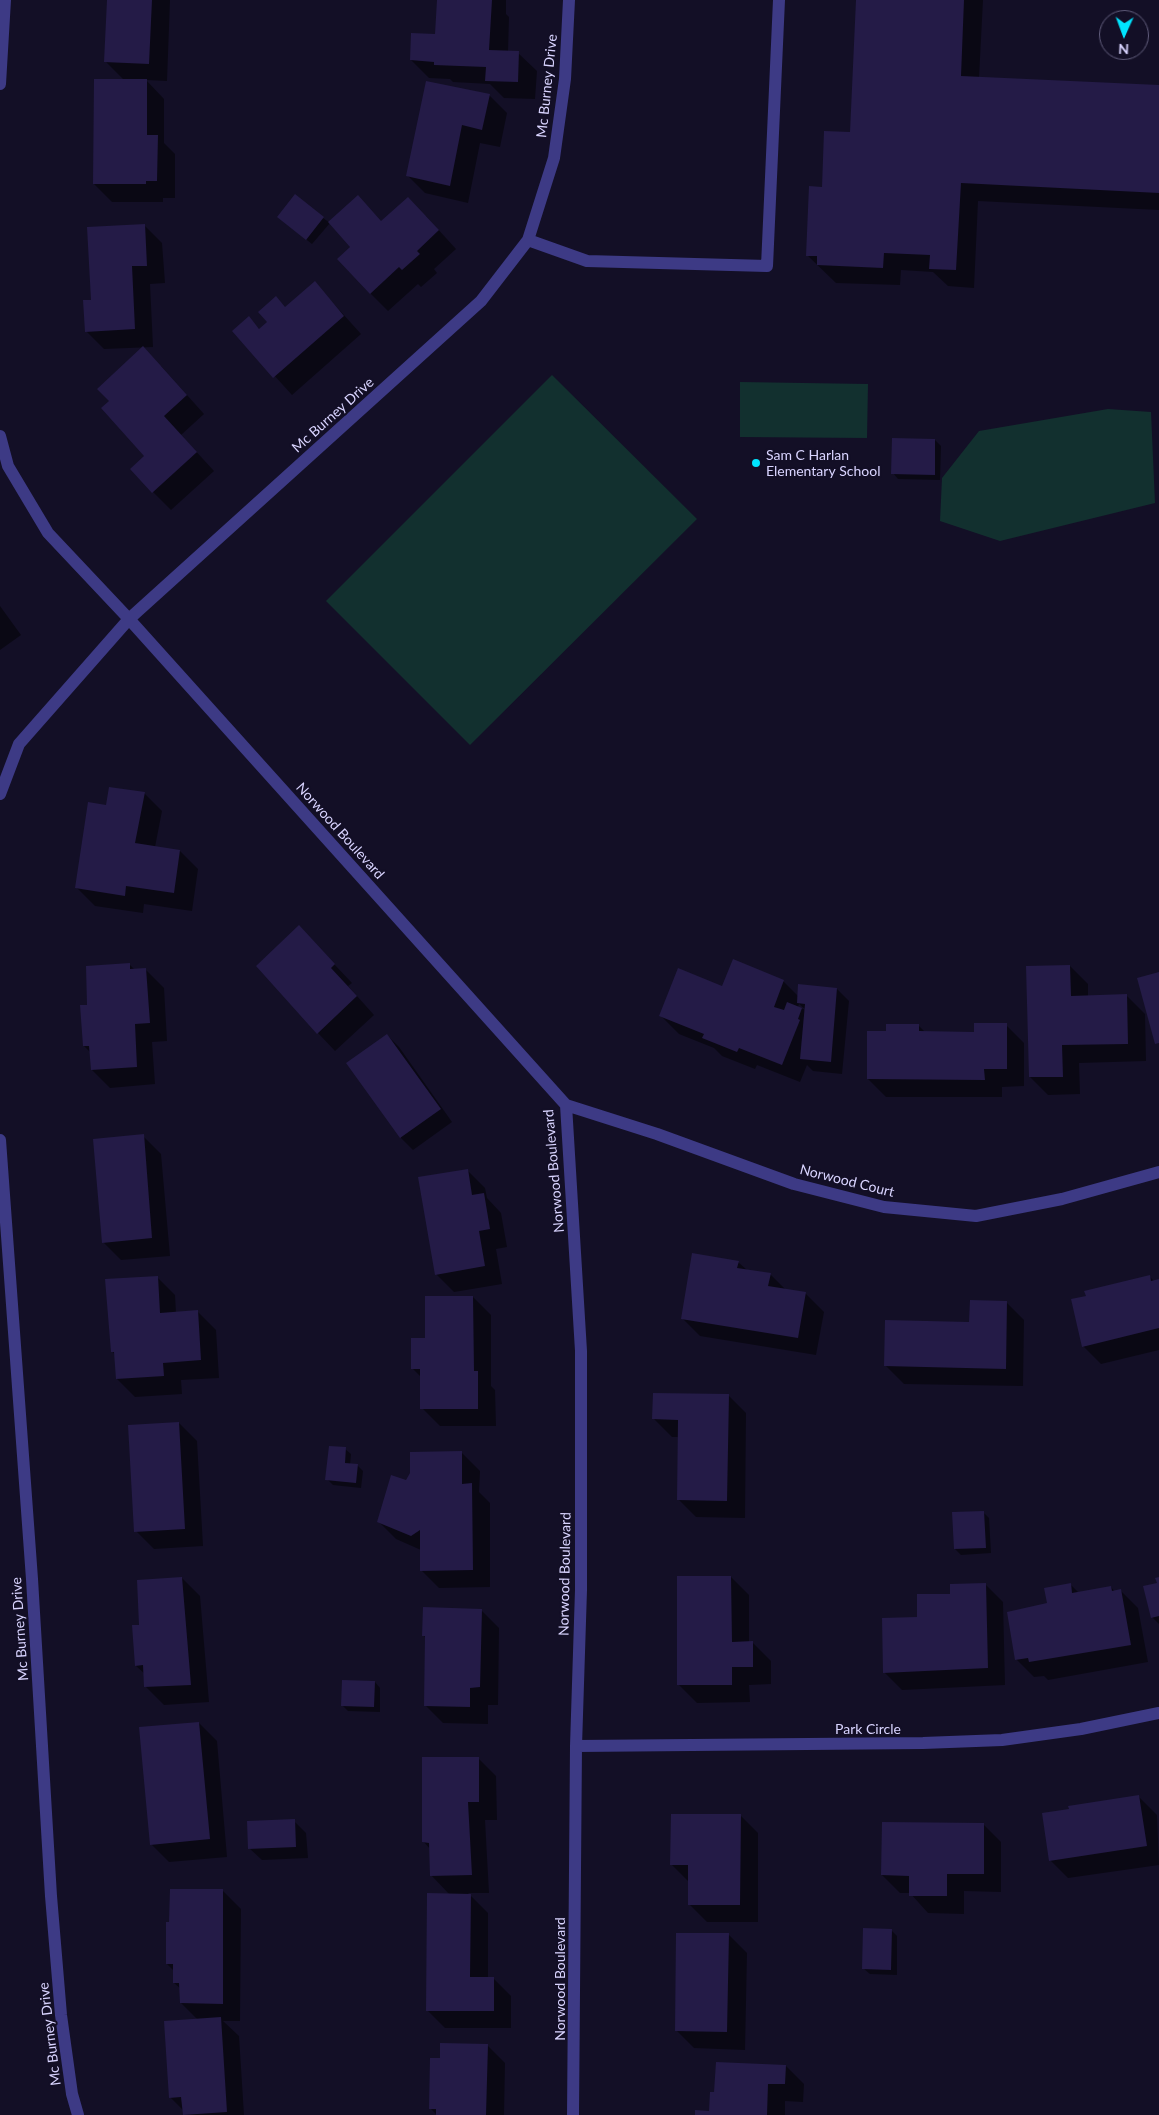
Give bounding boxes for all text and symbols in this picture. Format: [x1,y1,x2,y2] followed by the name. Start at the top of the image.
[1099,10,1149,60] north arrow
[533,33,561,139] street label: Mc Burney Drive
[1118,41,1129,58] text: N
[289,374,377,456] street label: Mc Burney Drive
[766,447,880,480] place label: Sam C Harlan Elementary School
[750,457,762,469] marker: Sam C Harlan Elementary School
[292,779,388,883] street label: Norwood Boulevard
[540,1109,568,1233] street label: Norwood Boulevard
[798,1161,896,1201] street label: Norwood Court
[556,1512,574,1636] street label: Norwood Boulevard
[8,1577,32,1681] street label: Mc Burney Drive
[835,1721,901,1737] street label: Park Circle
[552,1917,568,2041] street label: Norwood Boulevard
[35,1981,65,2087] street label: Mc Burney Drive

